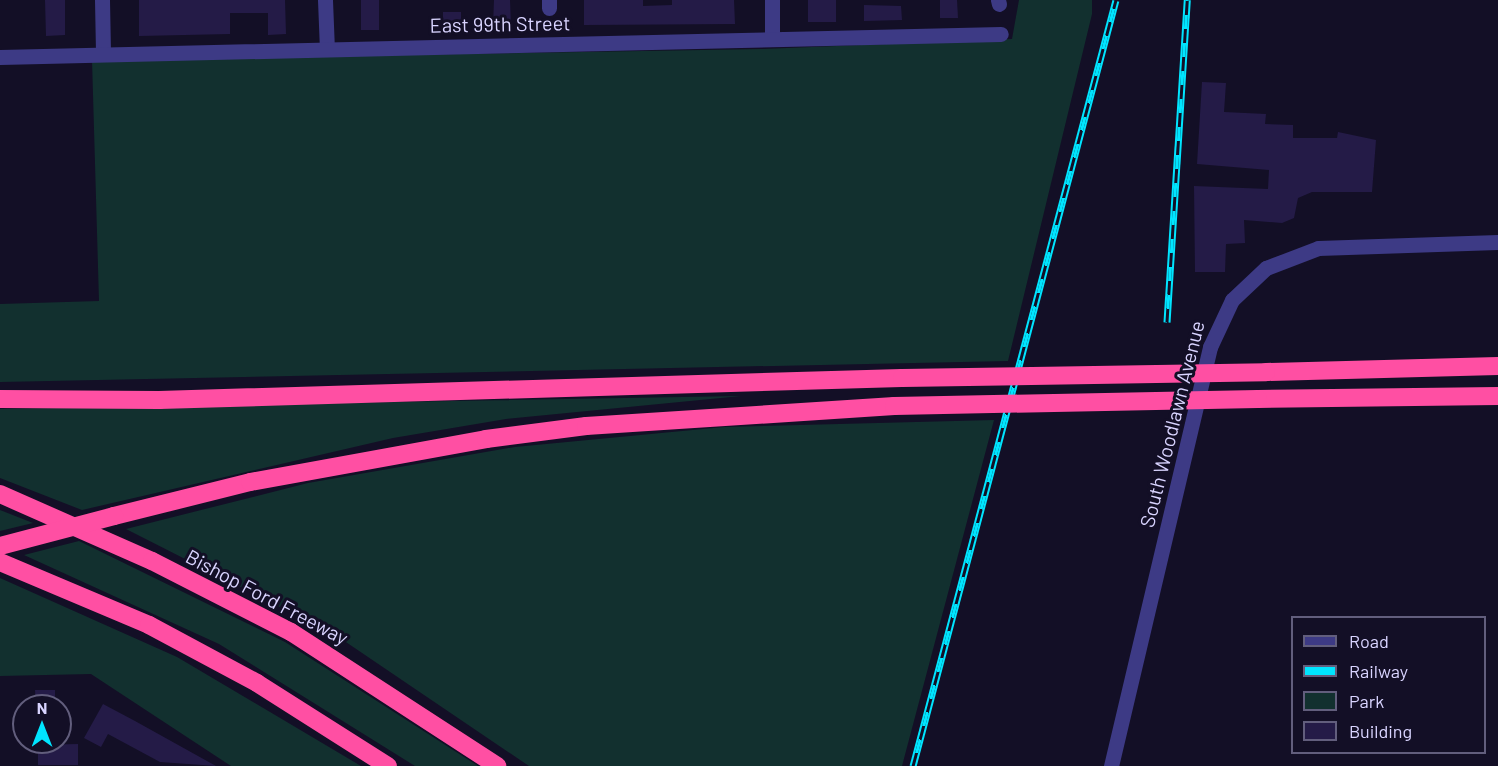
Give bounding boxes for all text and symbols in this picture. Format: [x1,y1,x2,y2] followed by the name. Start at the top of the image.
[429,11,571,37] street label: East 99th Street
[1135,318,1209,530] street label: South Woodlawn Avenue
[182,544,352,650] street label: Bishop Ford Freeway
[1291,616,1486,754] legend
[1349,630,1389,652] text: Road
[1349,660,1408,682] text: Railway
[1349,690,1384,712] text: Park
[12,694,72,754] north arrow
[37,698,47,717] text: N
[1349,720,1412,742] text: Building

